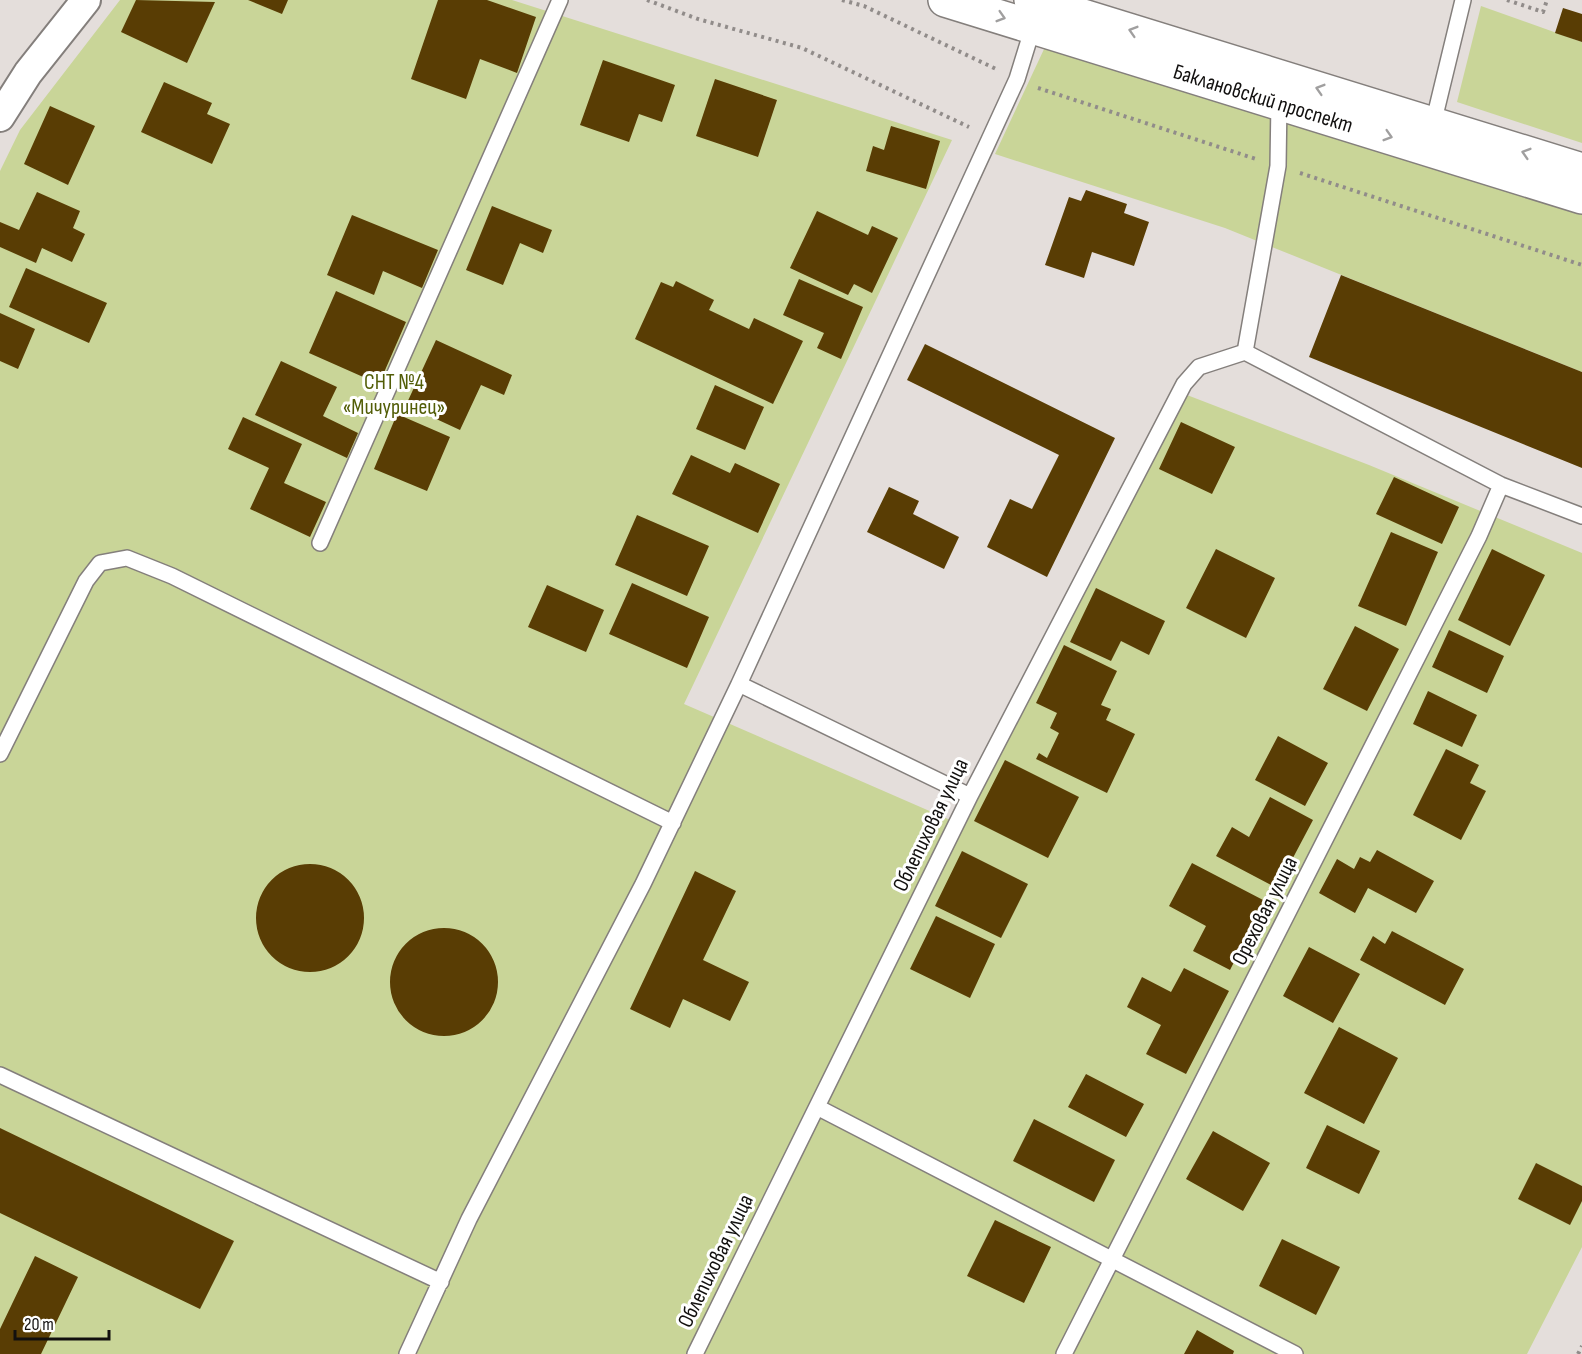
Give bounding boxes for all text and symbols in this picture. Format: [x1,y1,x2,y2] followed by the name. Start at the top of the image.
[995,10,1006,22] one-way arrow
[1128,26,1139,39] one-way arrow
[1170,58,1356,139] street label: Баклановский проспект
[1315,84,1326,96] one-way arrow
[1382,128,1393,141] one-way arrow
[1521,147,1532,160] one-way arrow
[343,369,445,421] park label: СНТ №4 «Мичуринец»
[887,754,975,896] street label: Облепиховая улица
[1226,852,1304,970] street label: Ореховая улица
[672,1190,760,1332] street label: Облепиховая улица
[15,1303,110,1341] scale bar
[24,1314,54,1335] text: 20 m

